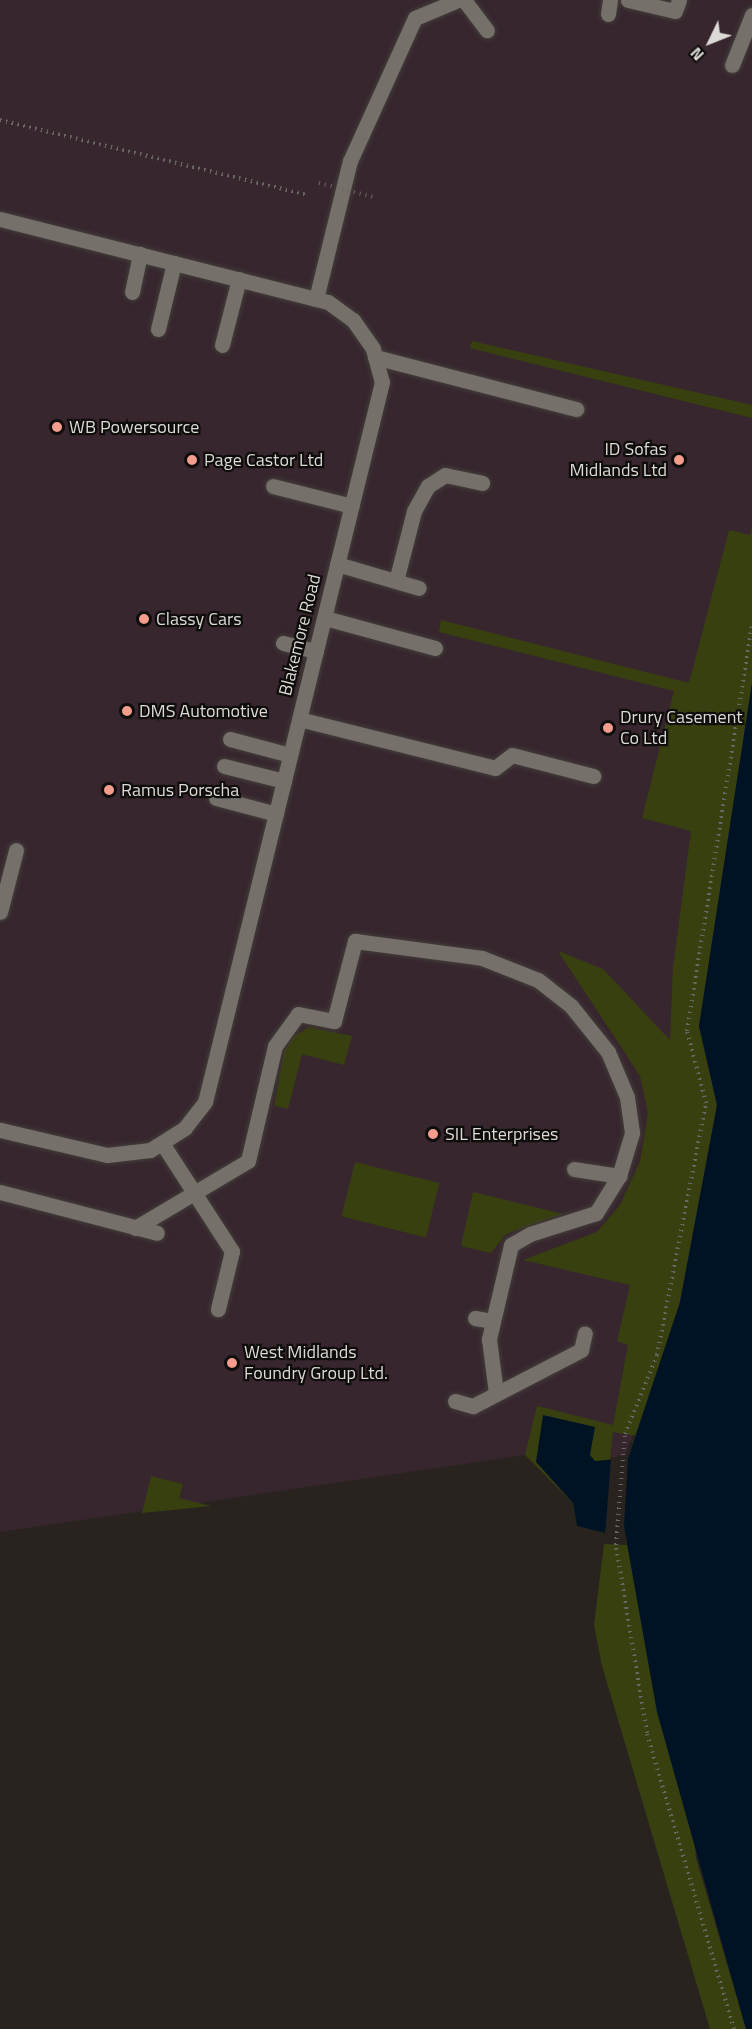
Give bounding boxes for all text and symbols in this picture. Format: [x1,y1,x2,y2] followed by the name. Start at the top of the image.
[680,12,740,72] north arrow
[684,42,709,67] text: N
[69,416,199,438] place label: WB Powersource
[50,420,64,434] marker: WB Powersource
[570,439,667,482] place label: ID Sofas Midlands Ltd
[204,449,323,471] place label: Page Castor Ltd
[185,453,199,467] marker: Page Castor Ltd
[672,453,686,467] marker: ID Sofas Midlands Ltd
[274,572,326,698] street label: Blakemore Road
[156,608,242,630] place label: Classy Cars
[137,612,151,626] marker: Classy Cars
[139,700,268,722] place label: DMS Automotive
[120,704,134,718] marker: DMS Automotive
[620,707,743,750] place label: Drury Casement Co Ltd
[601,721,615,735] marker: Drury Casement Co Ltd
[121,779,239,801] place label: Ramus Porscha
[102,783,116,797] marker: Ramus Porscha
[445,1123,558,1145] place label: SIL Enterprises
[426,1127,440,1141] marker: SIL Enterprises
[244,1342,388,1384] place label: West Midlands Foundry Group Ltd.
[225,1356,239,1370] marker: West Midlands Foundry Group Ltd.

